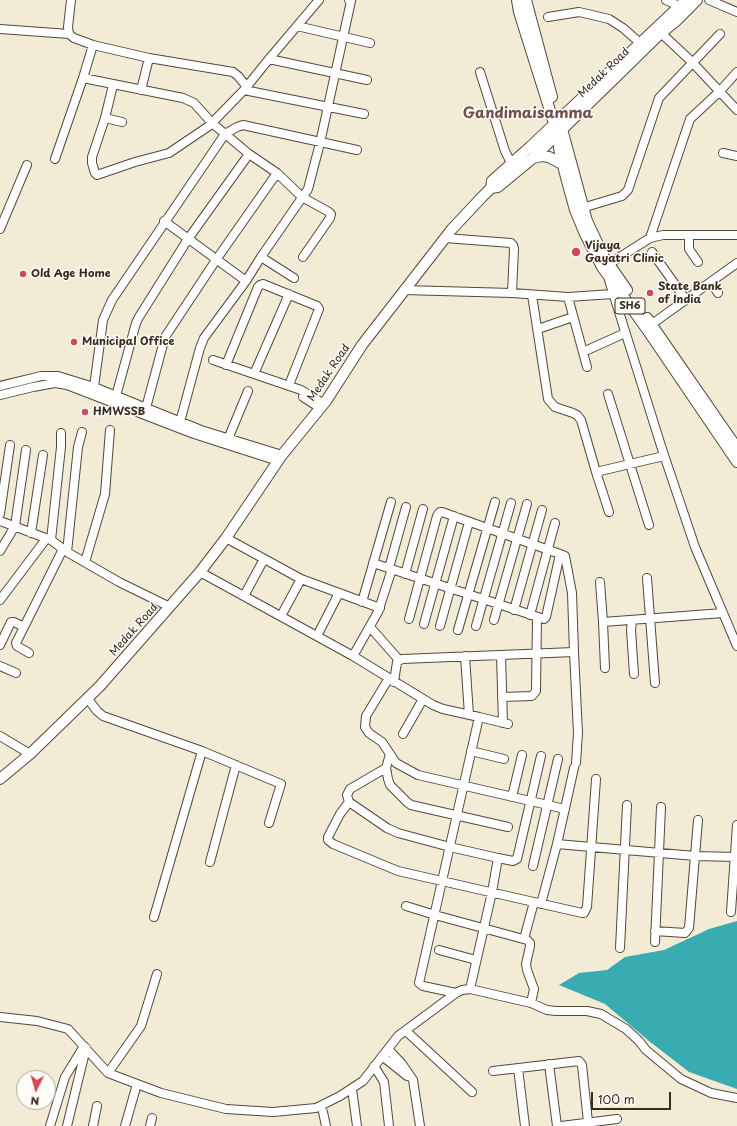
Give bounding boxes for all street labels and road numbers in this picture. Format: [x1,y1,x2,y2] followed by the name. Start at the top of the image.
[576,45,632,101] street label: Medak Road
[615,298,645,314] road number: SH6
[305,342,353,404] street label: Medak Road
[107,601,161,659] street label: Medak Road

